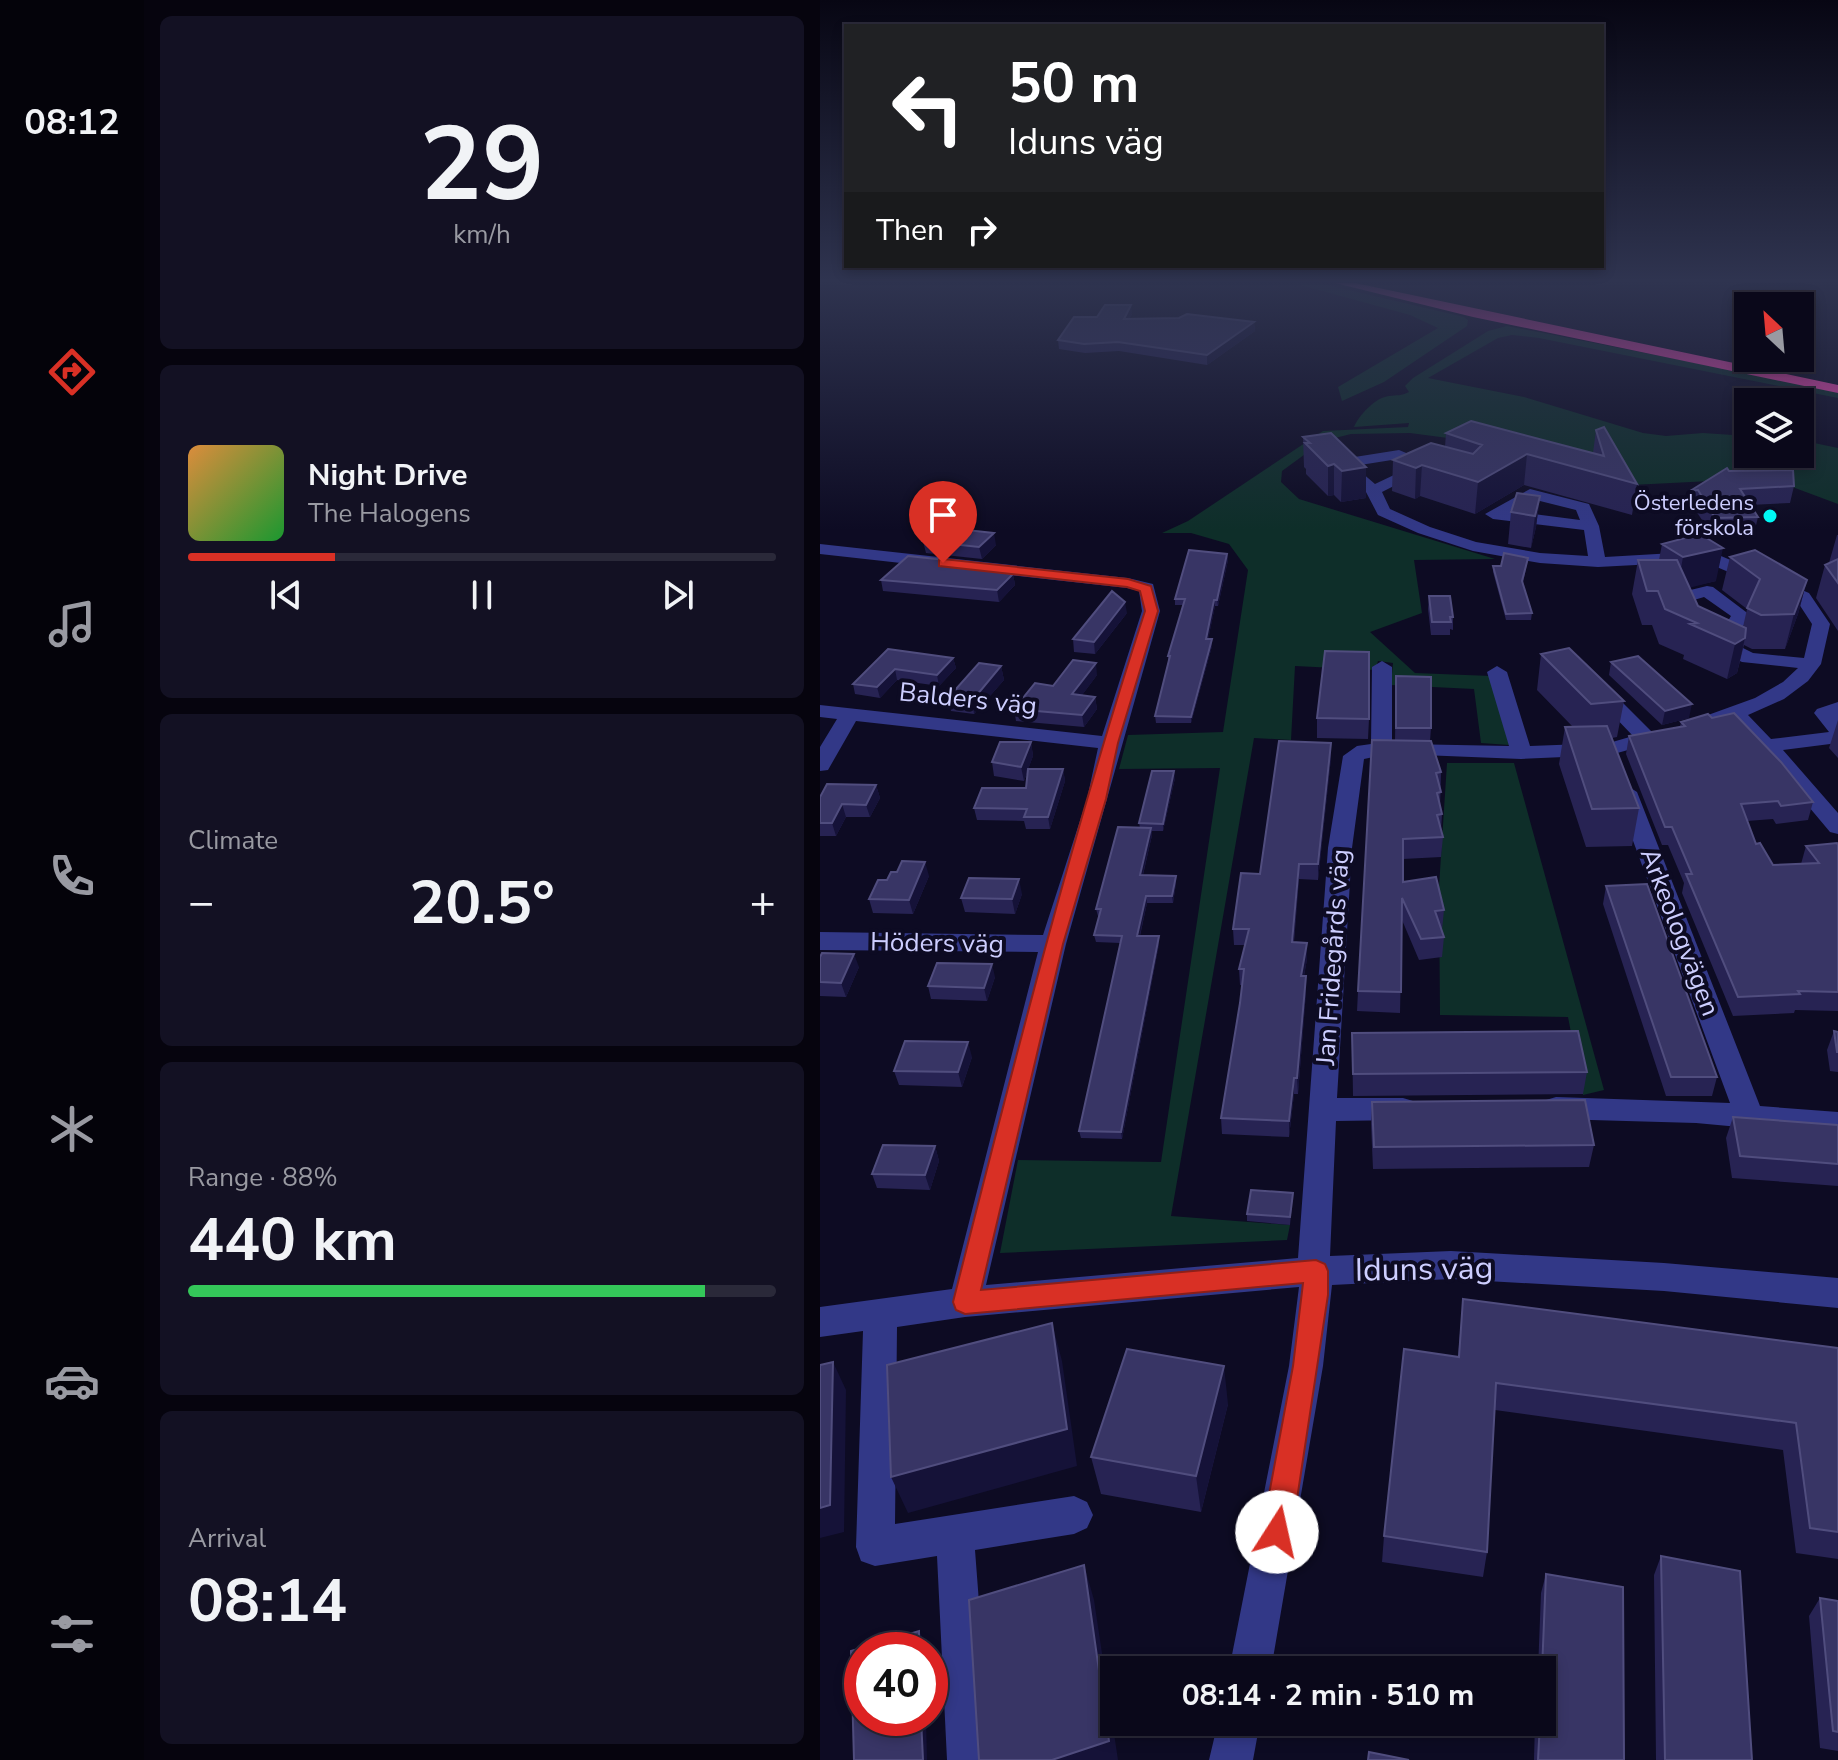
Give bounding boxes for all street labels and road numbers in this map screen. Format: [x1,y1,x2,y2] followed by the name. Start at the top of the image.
[897,674,1039,724] street label: Balders väg
[1632,843,1728,1021] street label: Arkeologvägen
[1308,848,1358,1067] street label: Jan Fridegårds väg
[870,924,1004,962] street label: Höders väg
[1354,1246,1494,1292] street label: Iduns väg

